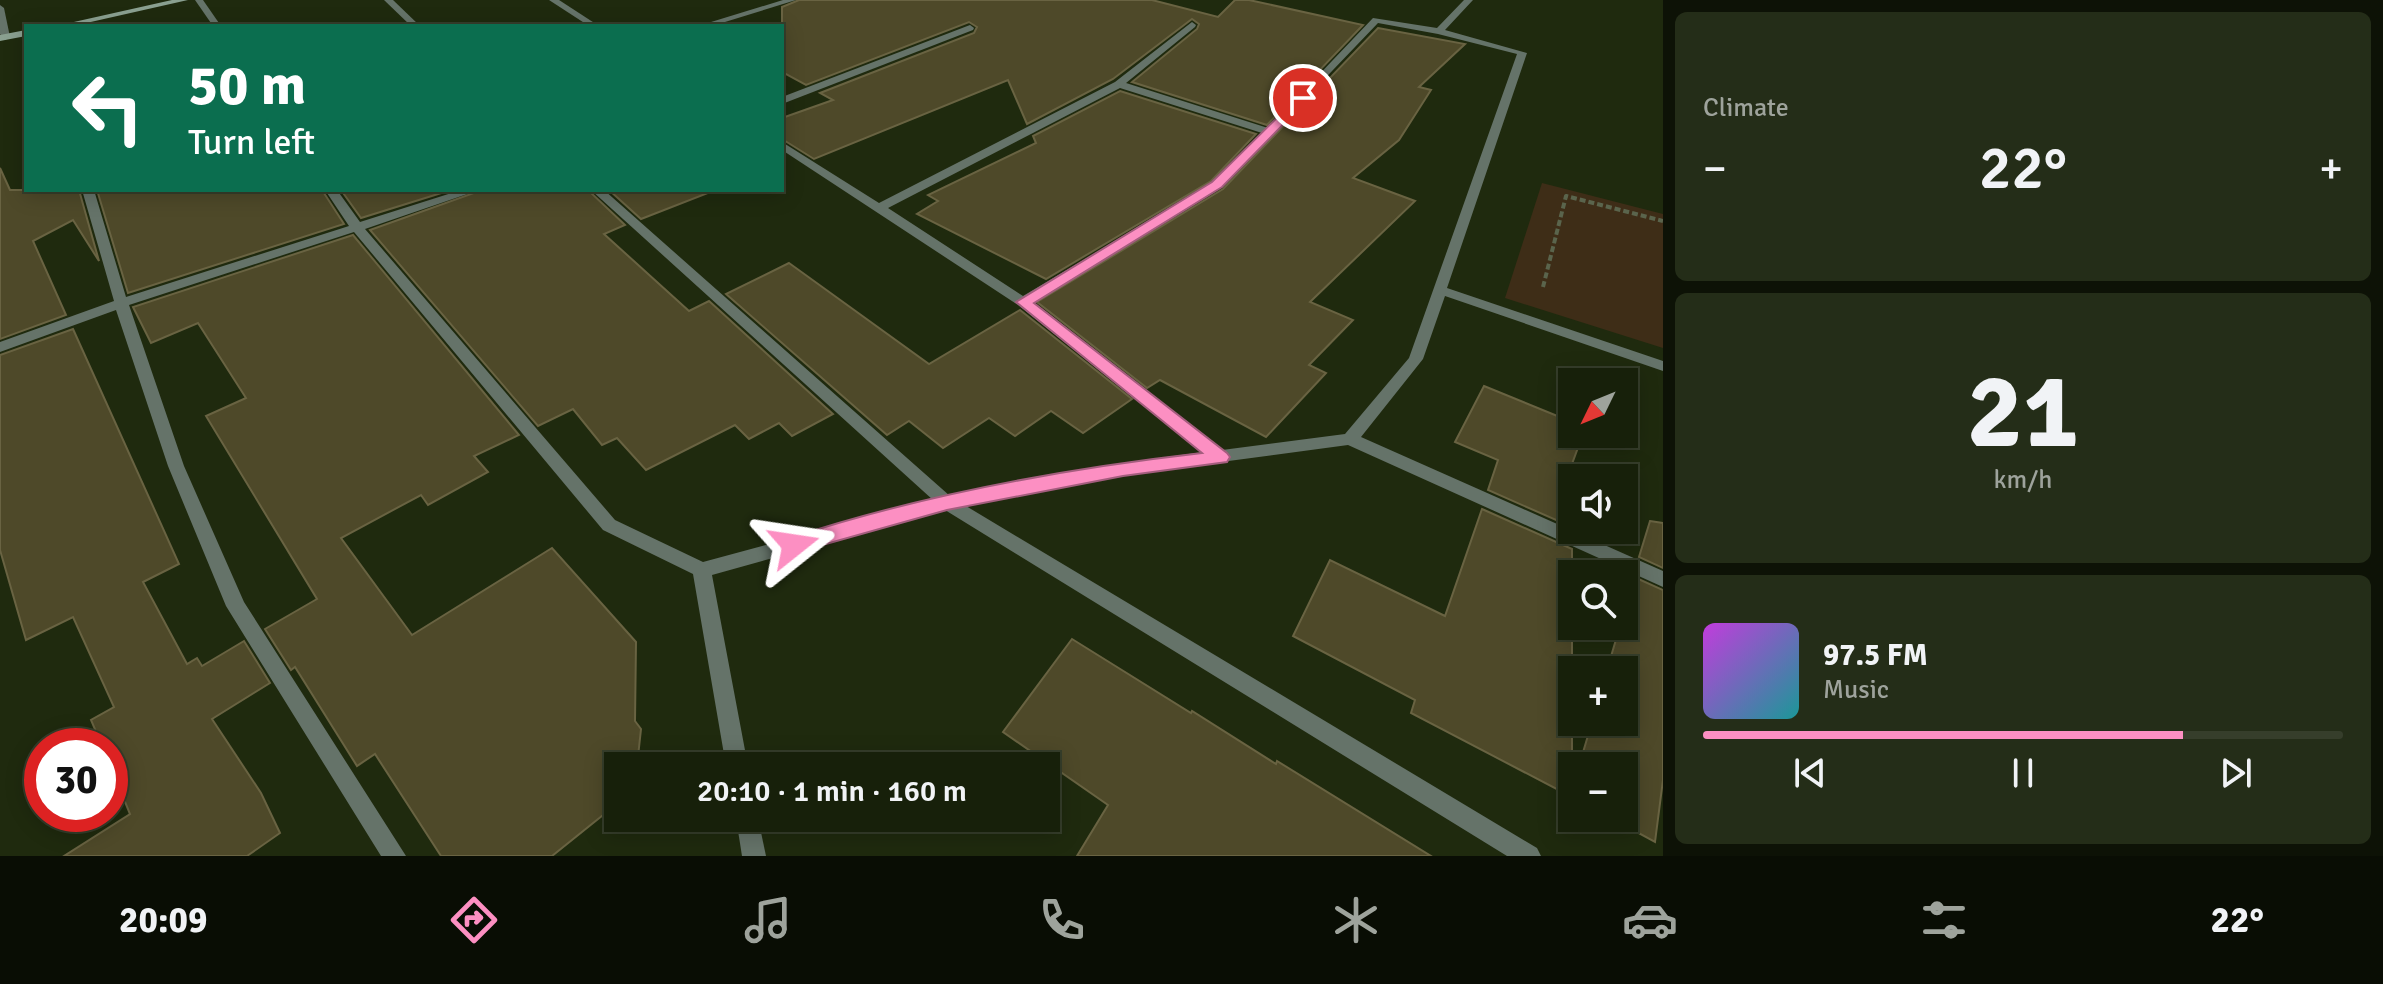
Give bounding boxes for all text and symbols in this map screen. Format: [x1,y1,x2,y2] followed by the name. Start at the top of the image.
[188,51,306,120] text: 50 m
[56,56,160,160] icon: left
[1269,64,1337,132] pin
[1281,76,1325,120] icon: arrive
[1703,92,1789,124] text: Climate
[188,120,315,165] text: Turn left
[1979,132,2067,206] text: 22°
[1703,142,1727,196] text: −
[2319,142,2343,196] text: +
[1967,348,2079,476] text: 21
[1558,368,1638,448] north arrow
[1558,368,1638,832] map controls
[1558,464,1638,544] button: sound
[1994,464,2052,496] text: km/h
[752,503,836,587] position arrow
[1558,560,1638,640] button: search
[1823,637,1928,674] text: 97.5 FM
[1558,656,1638,736] button: +
[1823,674,1889,706] text: Music
[24,728,128,832] speed limit sign: 30
[1788,751,1832,795] icon: previous
[2001,751,2045,795] icon: pause
[2214,751,2258,795] icon: next
[1558,752,1638,832] button: −
[697,773,967,810] text: 20:10 · 1 min · 160 m
[446,892,502,948] icon: directions
[740,892,796,948] icon: music
[1034,892,1090,948] icon: phone
[1328,892,1384,948] icon: climate
[1622,892,1678,948] icon: car
[1916,892,1972,948] icon: filters
[119,898,207,943] text: 20:09
[2211,898,2264,943] text: 22°

